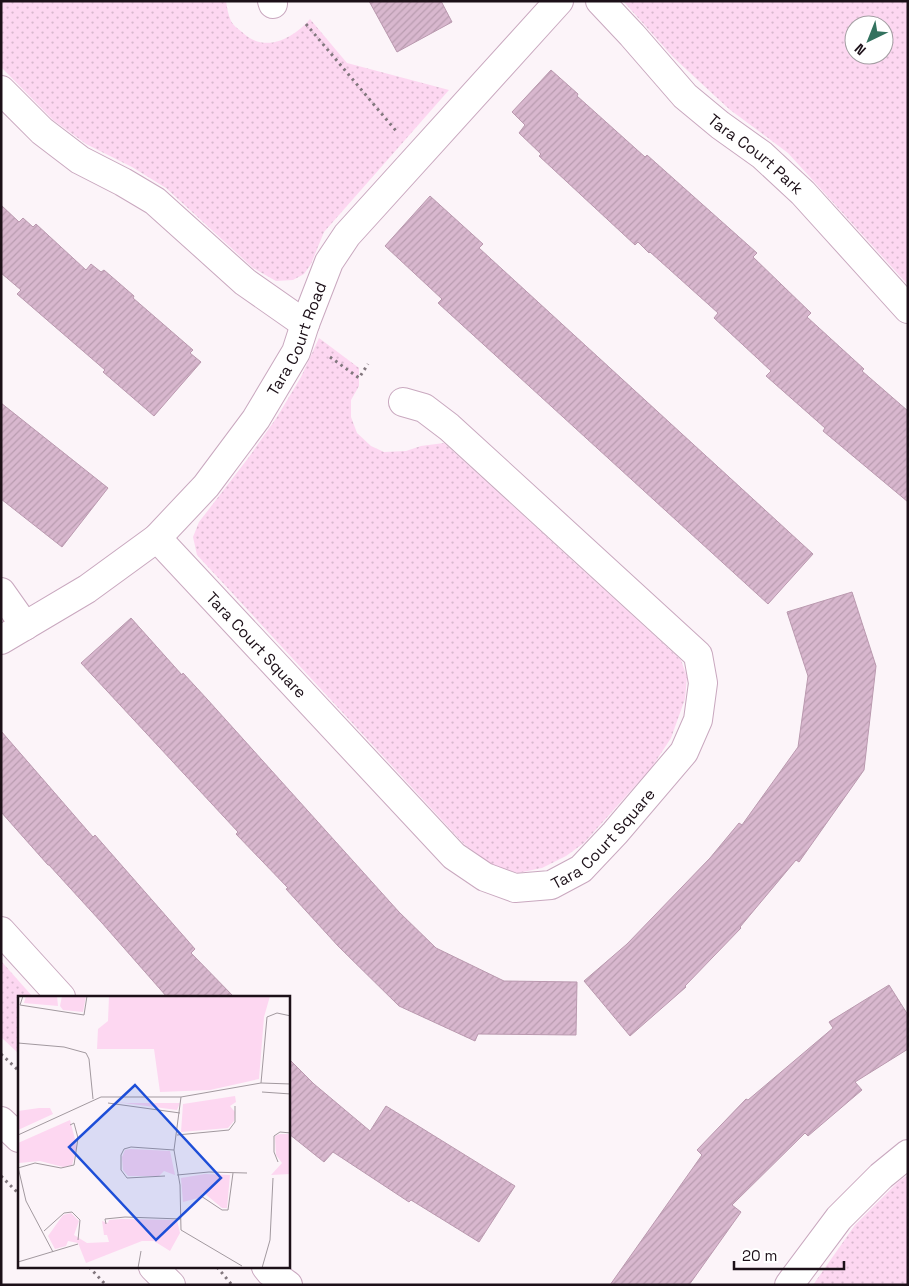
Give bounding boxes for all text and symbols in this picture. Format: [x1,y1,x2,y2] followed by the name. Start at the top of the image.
[844,15,894,65] north arrow
[851,40,870,59] text: N
[703,109,808,199] street label: Tara Court Park
[262,279,331,400] street label: Tara Court Road
[201,587,311,703] street label: Tara Court Square
[547,784,660,894] street label: Tara Court Square
[18,996,290,1268] inset map
[734,1238,844,1270] scale bar
[742,1246,777,1265] text: 20 m

